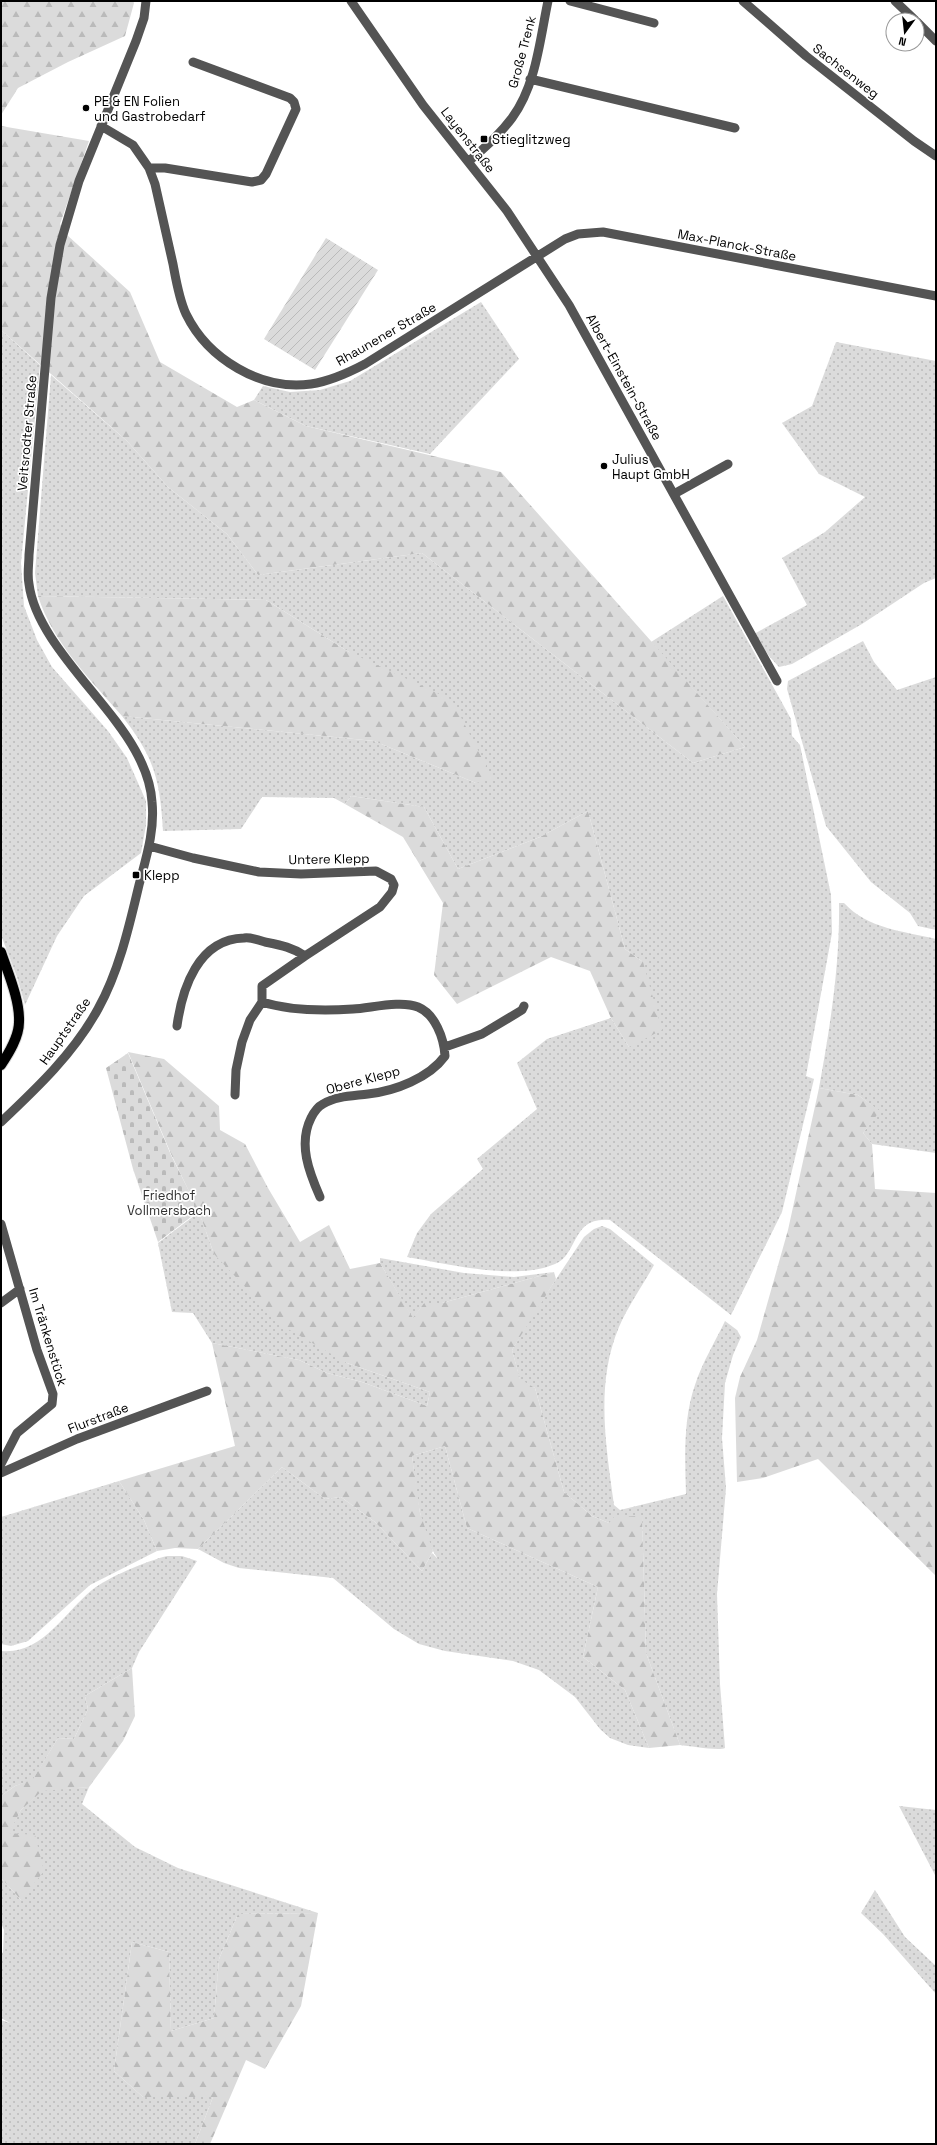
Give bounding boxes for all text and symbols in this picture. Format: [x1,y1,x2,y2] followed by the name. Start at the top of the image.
[885,12,925,52] north arrow
[504,14,540,90] street label: Große Trenk
[897,34,908,49] text: N
[809,40,883,102] street label: Sachsenweg
[94,93,206,125] place label: PE & EN Folien und Gastrobedarf
[81,103,91,113] marker: PE & EN Folien und Gastrobedarf
[437,104,499,176] street label: Layenstraße
[492,131,571,148] place label: Stieglitzweg
[479,134,489,144] marker: Stieglitzweg
[676,225,798,265] street label: Max-Planck-Straße
[333,298,439,370] street label: Rhaunener Straße
[582,311,666,443] street label: Albert-Einstein-Straße
[13,374,41,492] street label: Veitsrodter Straße
[612,451,690,483] place label: Julius Haupt GmbH
[599,461,609,471] marker: Julius Haupt GmbH
[288,850,370,868] street label: Untere Klepp
[144,867,180,884] place label: Klepp
[131,870,141,880] marker: Klepp
[35,994,95,1068] street label: Hauptstraße
[324,1062,402,1098] street label: Obere Klepp
[127,1187,211,1219] park label: Friedhof Vollmersbach
[25,1286,71,1388] street label: Im Tränkenstück
[65,1399,131,1437] street label: Flurstraße

